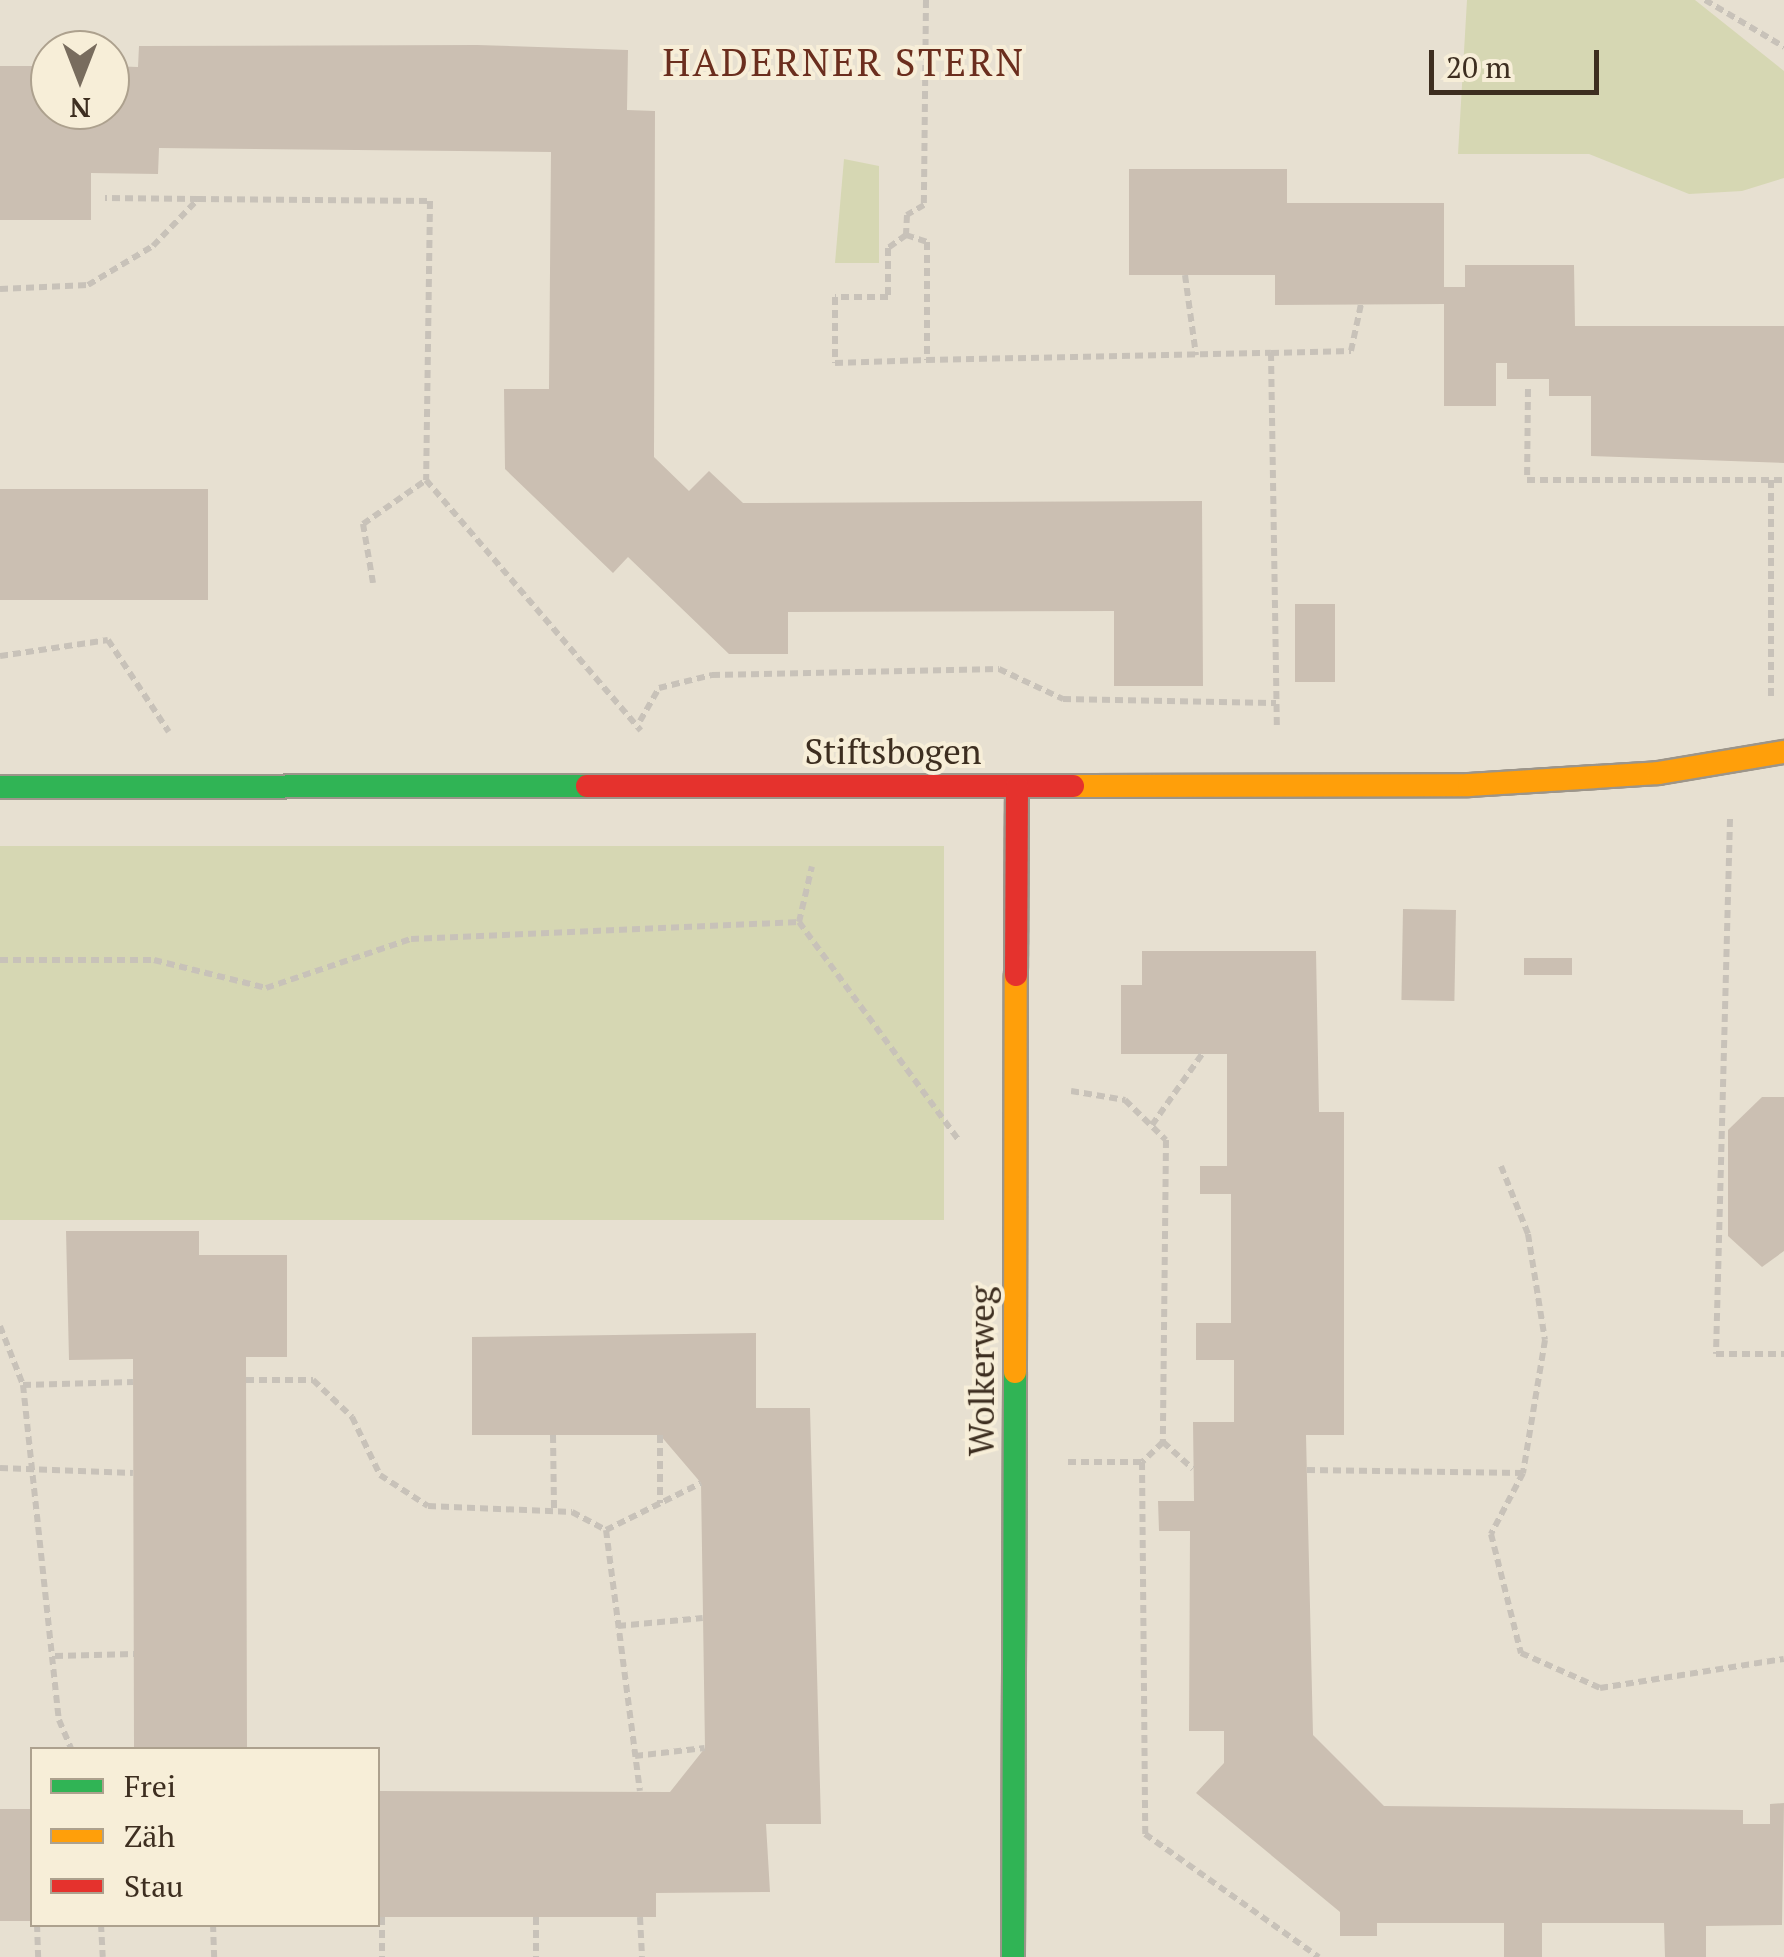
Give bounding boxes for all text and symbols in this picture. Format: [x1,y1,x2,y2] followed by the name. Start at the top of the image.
[30,30,130,130] north arrow
[1434,30,1604,92] scale bar
[662,40,1026,86] district label: HADERNER STERN
[1446,47,1511,87] text: 20 m
[69,90,91,127] text: N
[804,730,982,772] street label: Stiftsbogen
[960,1286,1002,1456] street label: Wolkerweg
[30,1747,380,1927] legend
[124,1766,176,1806] text: Frei
[124,1816,175,1856] text: Zäh
[124,1866,184,1906] text: Stau

